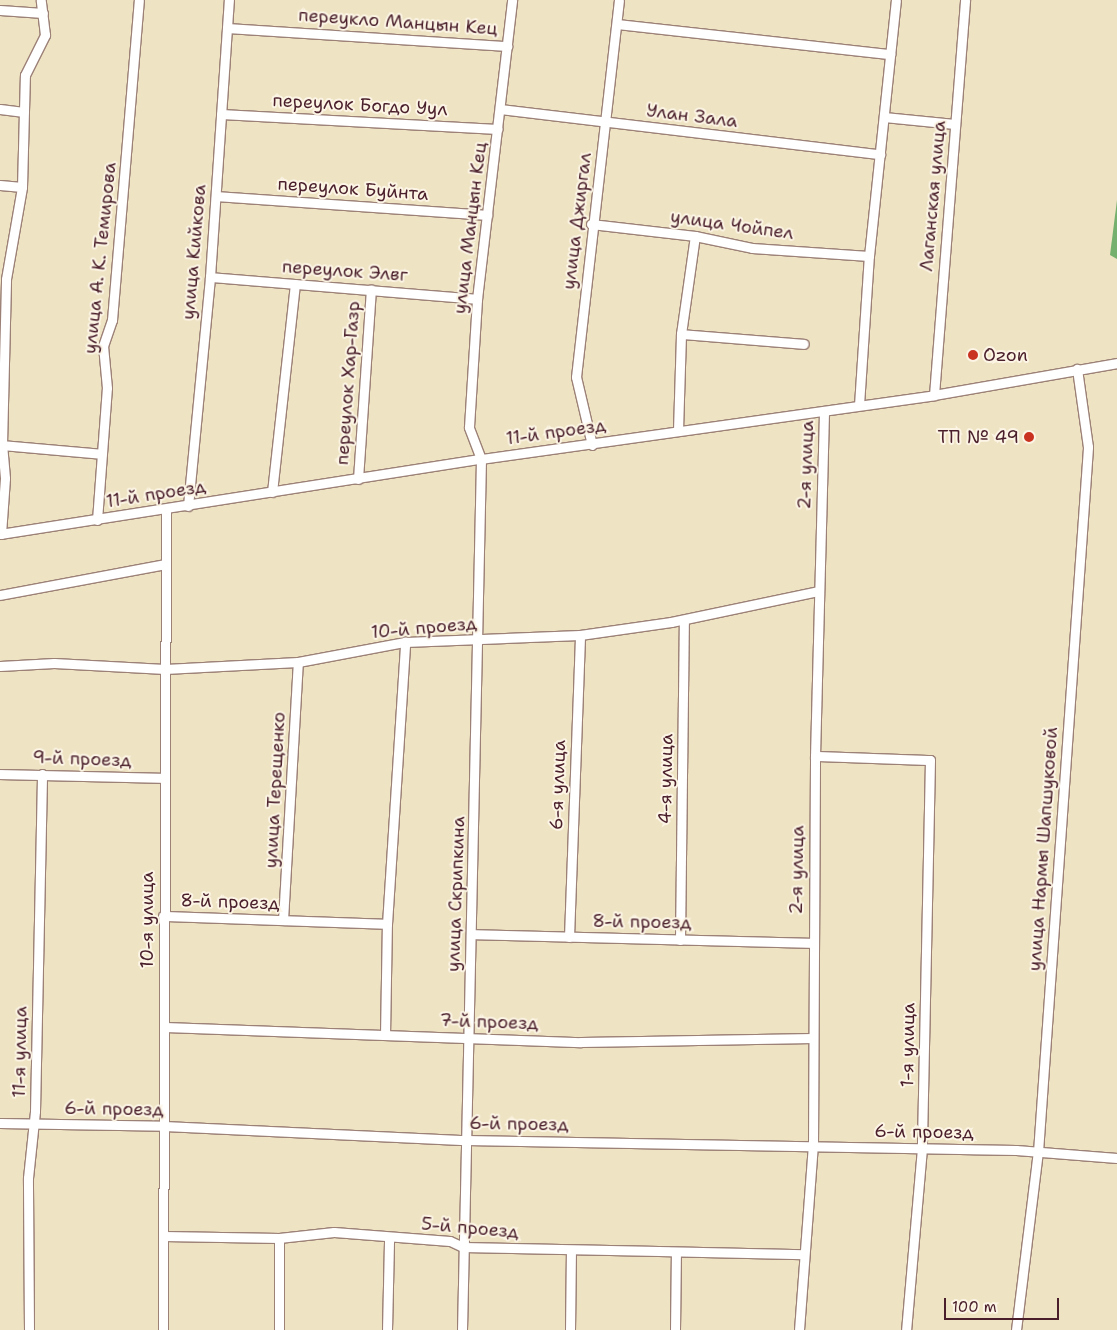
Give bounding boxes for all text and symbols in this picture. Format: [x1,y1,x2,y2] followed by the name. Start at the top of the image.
[298,4,498,40] street label: переукло Манцын Кец
[272,90,448,120] street label: переулок Богдо Уул
[645,100,739,132] street label: Улан Зала
[916,120,950,272] street label: Лаганская улица
[449,141,491,315] street label: улица Манцын Кец
[558,151,596,291] street label: улица Джиргал
[79,161,121,355] street label: улица А. К. Темирова
[277,173,429,205] street label: переулок Буйнта
[177,183,211,321] street label: улица Кийкова
[669,206,795,244] street label: улица Чойпел
[281,256,409,286] street label: переулок Элвг
[331,300,365,466] street label: переулок Хар-Газр
[983,344,1028,366] place label: Ozon
[967,349,979,361] marker: Ozon
[505,414,607,450] street label: 11-й проезд
[794,420,818,510] street label: 2-я улица
[937,426,1019,448] place label: ТП № 49
[1023,431,1035,443] marker: ТП № 49
[105,475,207,513] street label: 11-й проезд
[370,613,478,643] street label: 10-й проезд
[260,711,290,869] street label: улица Терещенко
[1024,726,1062,972] street label: улица Нармы Шапшуковой
[654,734,678,824] street label: 4-я улица
[546,740,570,830] street label: 6-я улица
[32,746,132,772] street label: 9-й проезд
[442,816,470,972] street label: улица Скрипкина
[785,825,809,915] street label: 2-я улица
[136,871,158,969] street label: 10-я улица
[180,889,280,915] street label: 8-й проезд
[592,910,692,934] street label: 8-й проезд
[896,1002,920,1088] street label: 1-я улица
[8,1006,32,1098] street label: 11-я улица
[439,1009,539,1035] street label: 7-й проезд
[64,1097,164,1121] street label: 6-й проезд
[469,1112,569,1136] street label: 6-й проезд
[874,1120,974,1144] street label: 6-й проезд
[420,1213,520,1243] street label: 5-й проезд
[947,1288,1062,1320] scale bar
[952,1297,997,1317] text: 100 m

